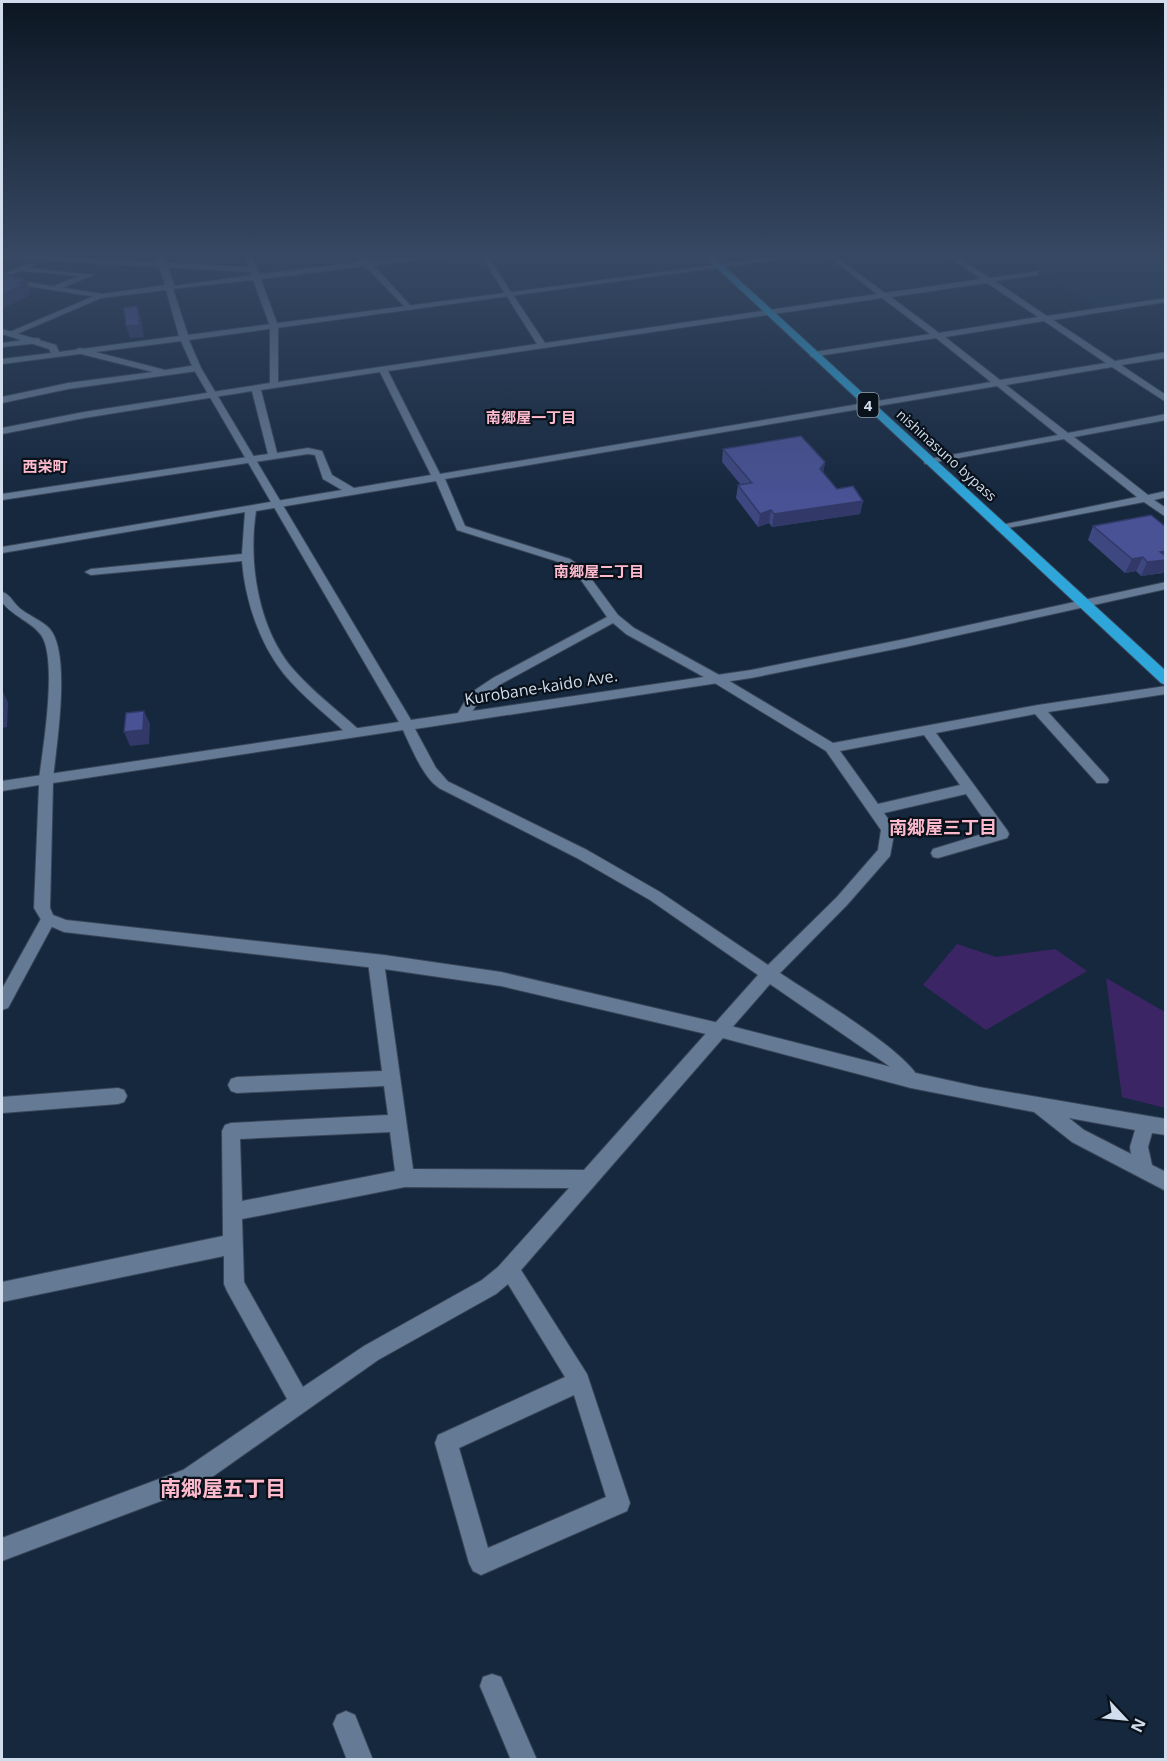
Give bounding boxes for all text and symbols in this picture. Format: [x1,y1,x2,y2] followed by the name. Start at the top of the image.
[858,393,878,417] road number: 4
[893,405,1001,505] street label: nishinasuno bypass
[486,407,576,427] district label: 南郷屋一丁目
[22,456,68,476] district label: 西栄町
[554,561,644,581] district label: 南郷屋二丁目
[463,664,619,710] street label: Kurobane-kaido Ave.
[889,815,997,839] district label: 南郷屋三丁目
[160,1474,286,1502] district label: 南郷屋五丁目
[1095,1689,1155,1749] north arrow
[1126,1715,1151,1736] text: N

